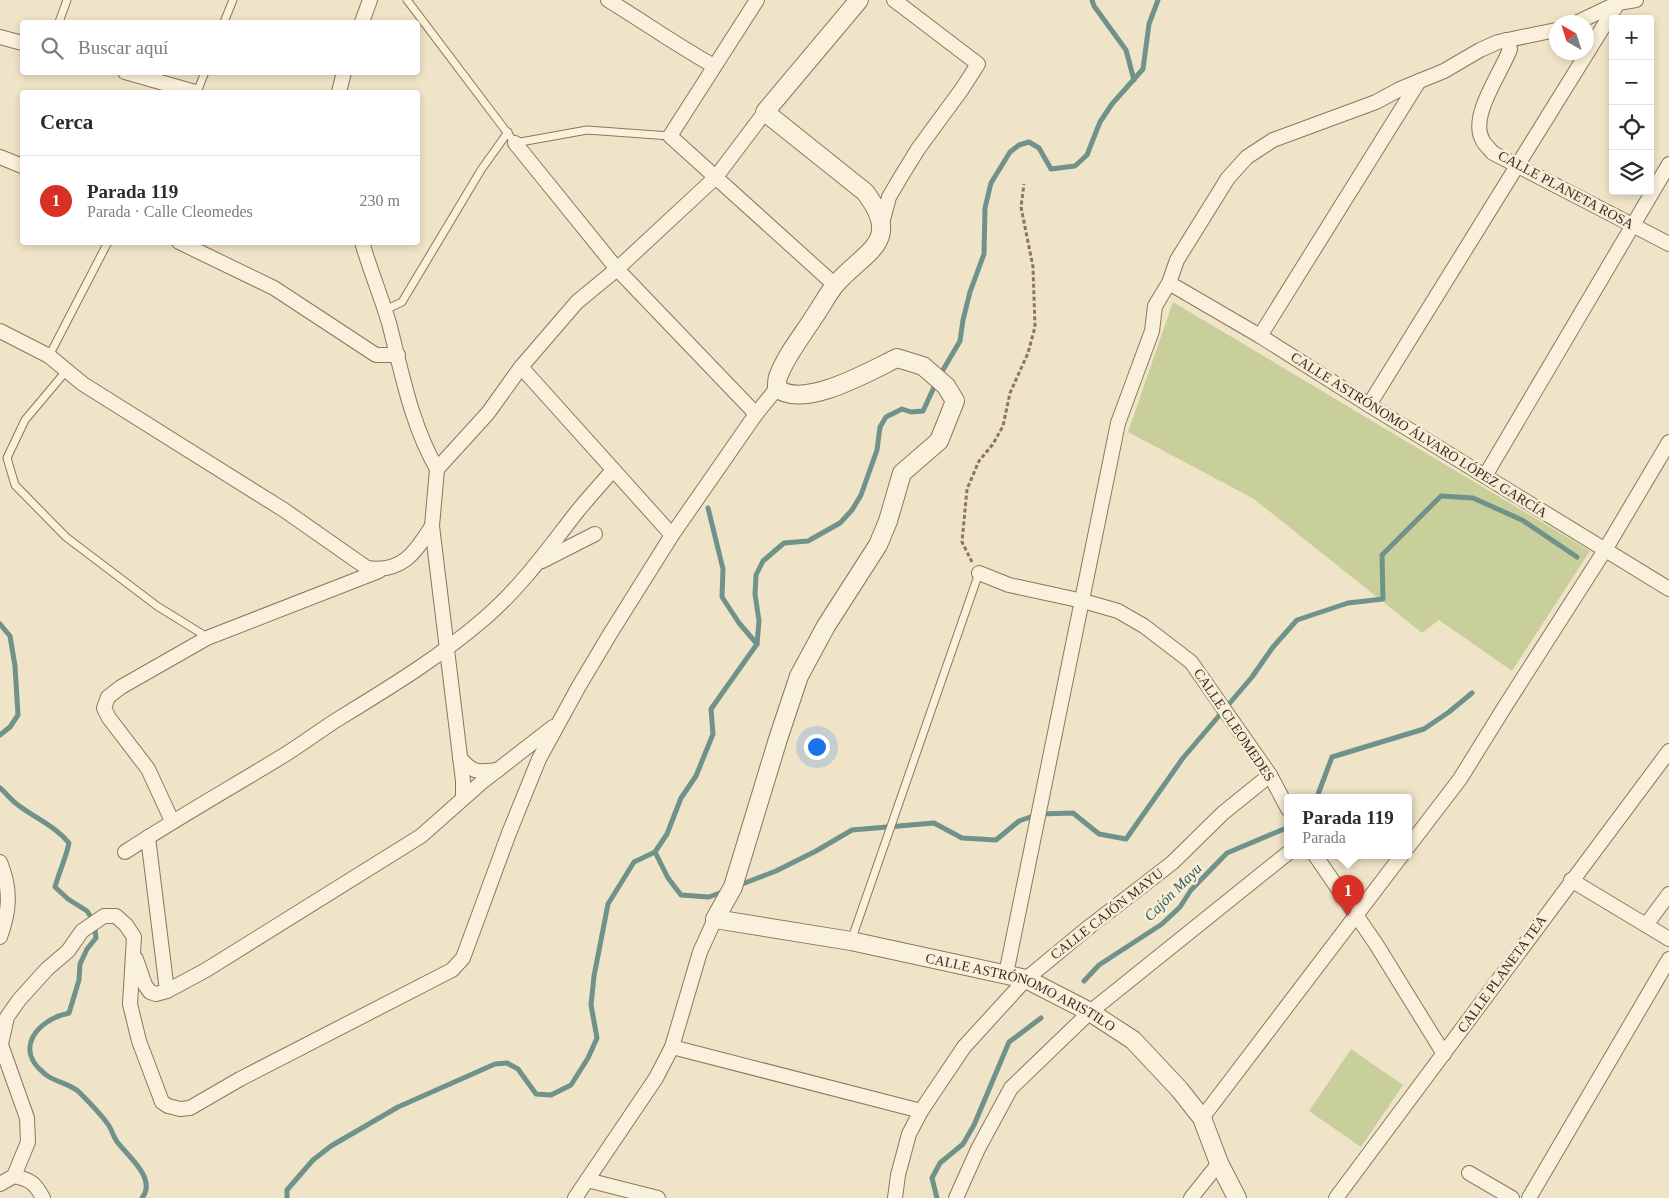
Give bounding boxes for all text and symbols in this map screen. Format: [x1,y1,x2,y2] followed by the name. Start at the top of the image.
[1549,15,1594,60] north arrow
[1609,15,1654,195] map controls
[1609,15,1654,60] button: +
[20,20,420,75] search box
[38,34,66,62] icon: search
[78,37,168,58] text: Buscar aquí
[1609,60,1654,105] button: −
[1609,105,1654,150] button: locate
[40,110,93,134] text: Cerca
[1496,148,1637,233] street label: CALLE PLANETA ROSA
[1609,150,1654,195] button: layers
[87,181,178,202] text: Parada 119
[52,192,60,209] text: 1
[360,192,400,209] text: 230 m
[87,203,253,220] text: Parada · Calle Cleomedes
[1288,348,1551,521] street label: CALLE ASTRÓNOMO ÁLVARO LÓPEZ GARCÍA
[1191,666,1277,784] street label: CALLE CLEOMEDES
[804,734,830,760] your location
[1284,794,1412,859] popup
[1302,807,1394,828] text: Parada 119
[1302,829,1346,846] text: Parada
[1141,860,1205,924] water label: Cajón Mayu
[1047,865,1166,963] street label: CALLE CAJÓN MAYU
[1332,875,1364,916] pin: 1
[1455,912,1550,1035] street label: CALLE PLANETA TEA
[924,950,1118,1034] street label: CALLE ASTRÓNOMO ARISTILO

